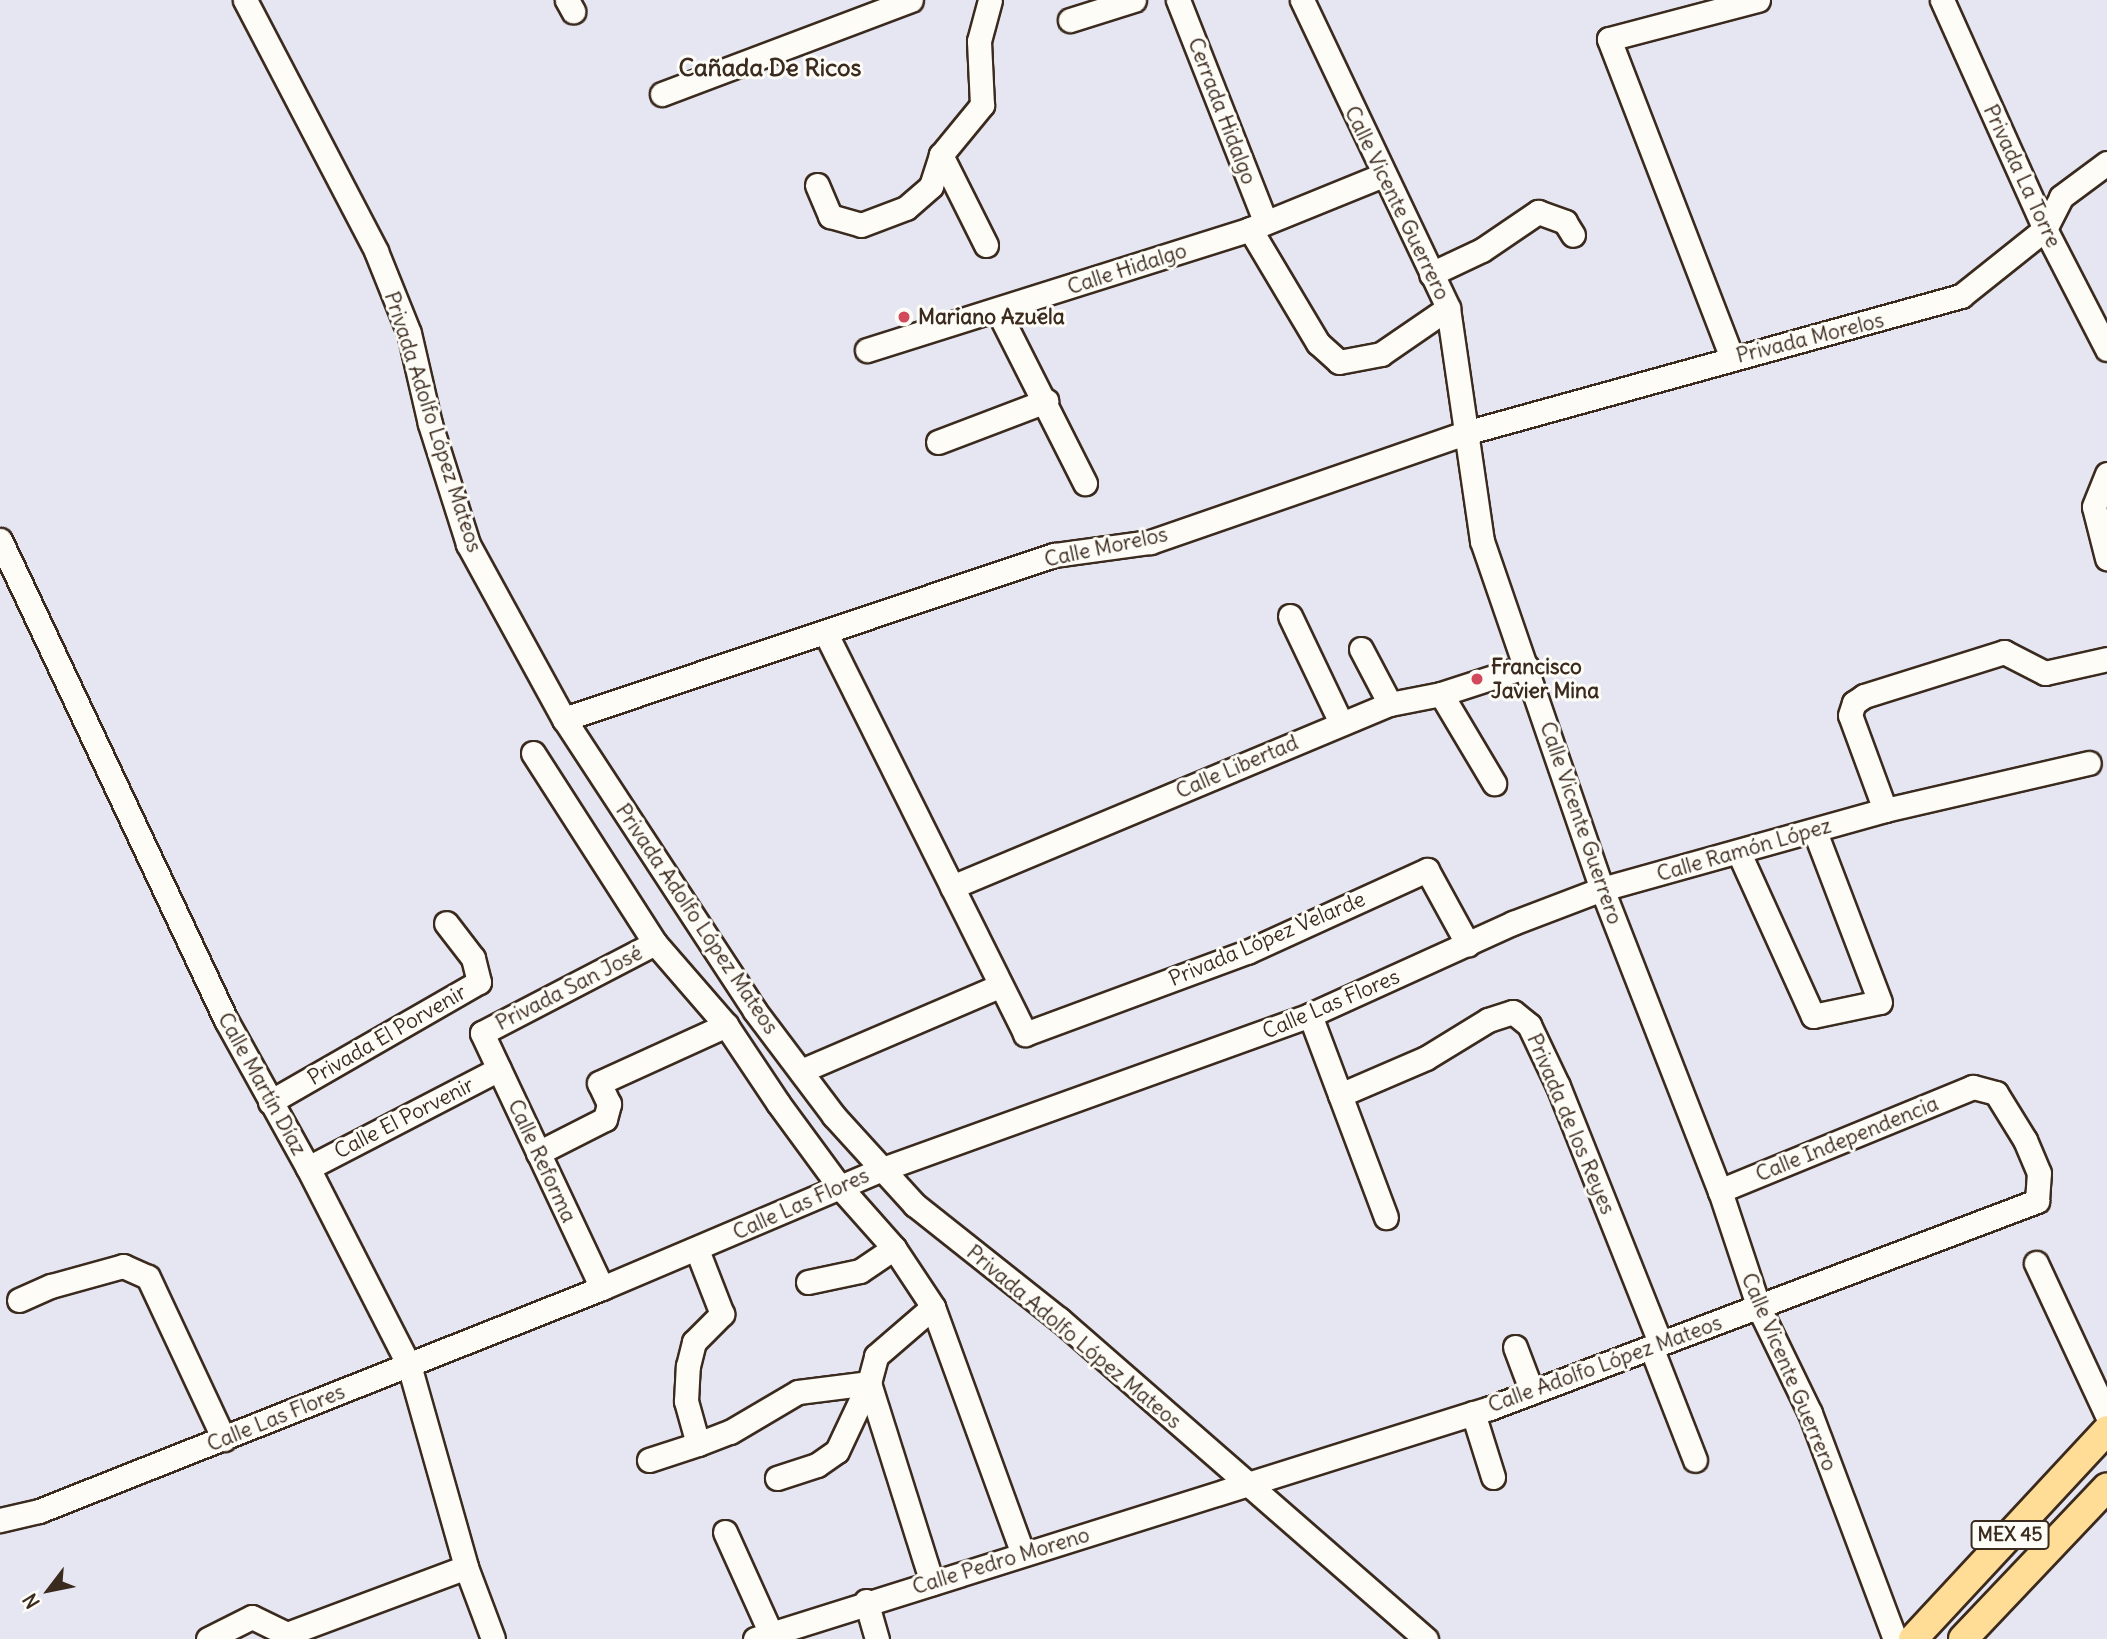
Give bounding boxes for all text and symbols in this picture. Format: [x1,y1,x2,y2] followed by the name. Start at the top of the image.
[1182,34,1262,188] street label: Cerrada Hidalgo
[678,54,862,82] district label: Cañada De Ricos
[1978,101,2066,251] street label: Privada La Torre
[1339,102,1455,304] street label: Calle Vicente Guerrero
[1064,238,1190,300] street label: Calle Hidalgo
[379,288,487,556] street label: Privada Adolfo López Mateos
[918,304,1065,330] place label: Mariano Azuela
[1734,307,1886,369] street label: Privada Morelos
[896,309,912,325] marker: Mariano Azuela
[1042,522,1170,572] street label: Calle Morelos
[1491,654,1599,704] place label: Francisco Javier Mina
[1469,671,1485,687] marker: Francisco Javier Mina
[1534,718,1628,928] street label: Calle Vicente Guerrero
[1172,730,1302,804] street label: Calle Libertad
[610,799,784,1039] street label: Privada Adolfo López Mateos
[1654,813,1834,887] street label: Calle Ramón López
[1165,886,1369,992] street label: Privada López Velarde
[491,940,647,1036] street label: Privada San José
[1259,964,1403,1044] street label: Calle Las Flores
[303,979,471,1091] street label: Privada El Porvenir
[212,1008,312,1160] street label: Calle Martín Díaz
[1522,1030,1620,1218] street label: Privada de los Reyes
[330,1072,478,1164] street label: Calle El Porvenir
[1752,1091,1942,1187] street label: Calle Independencia
[502,1095,582,1227] street label: Calle Reforma
[729,1163,873,1245] street label: Calle Las Flores
[961,1240,1187,1434] street label: Privada Adolfo López Mateos
[1736,1269,1842,1475] street label: Calle Vicente Guerrero
[1485,1310,1725,1418] street label: Calle Adolfo López Mateos
[203,1379,349,1457] street label: Calle Las Flores
[1970,1520,2050,1550] road number: MEX 45
[909,1522,1093,1600] street label: Calle Pedro Moreno
[14,1555,84,1625] north arrow
[18,1589,45,1613] text: N

